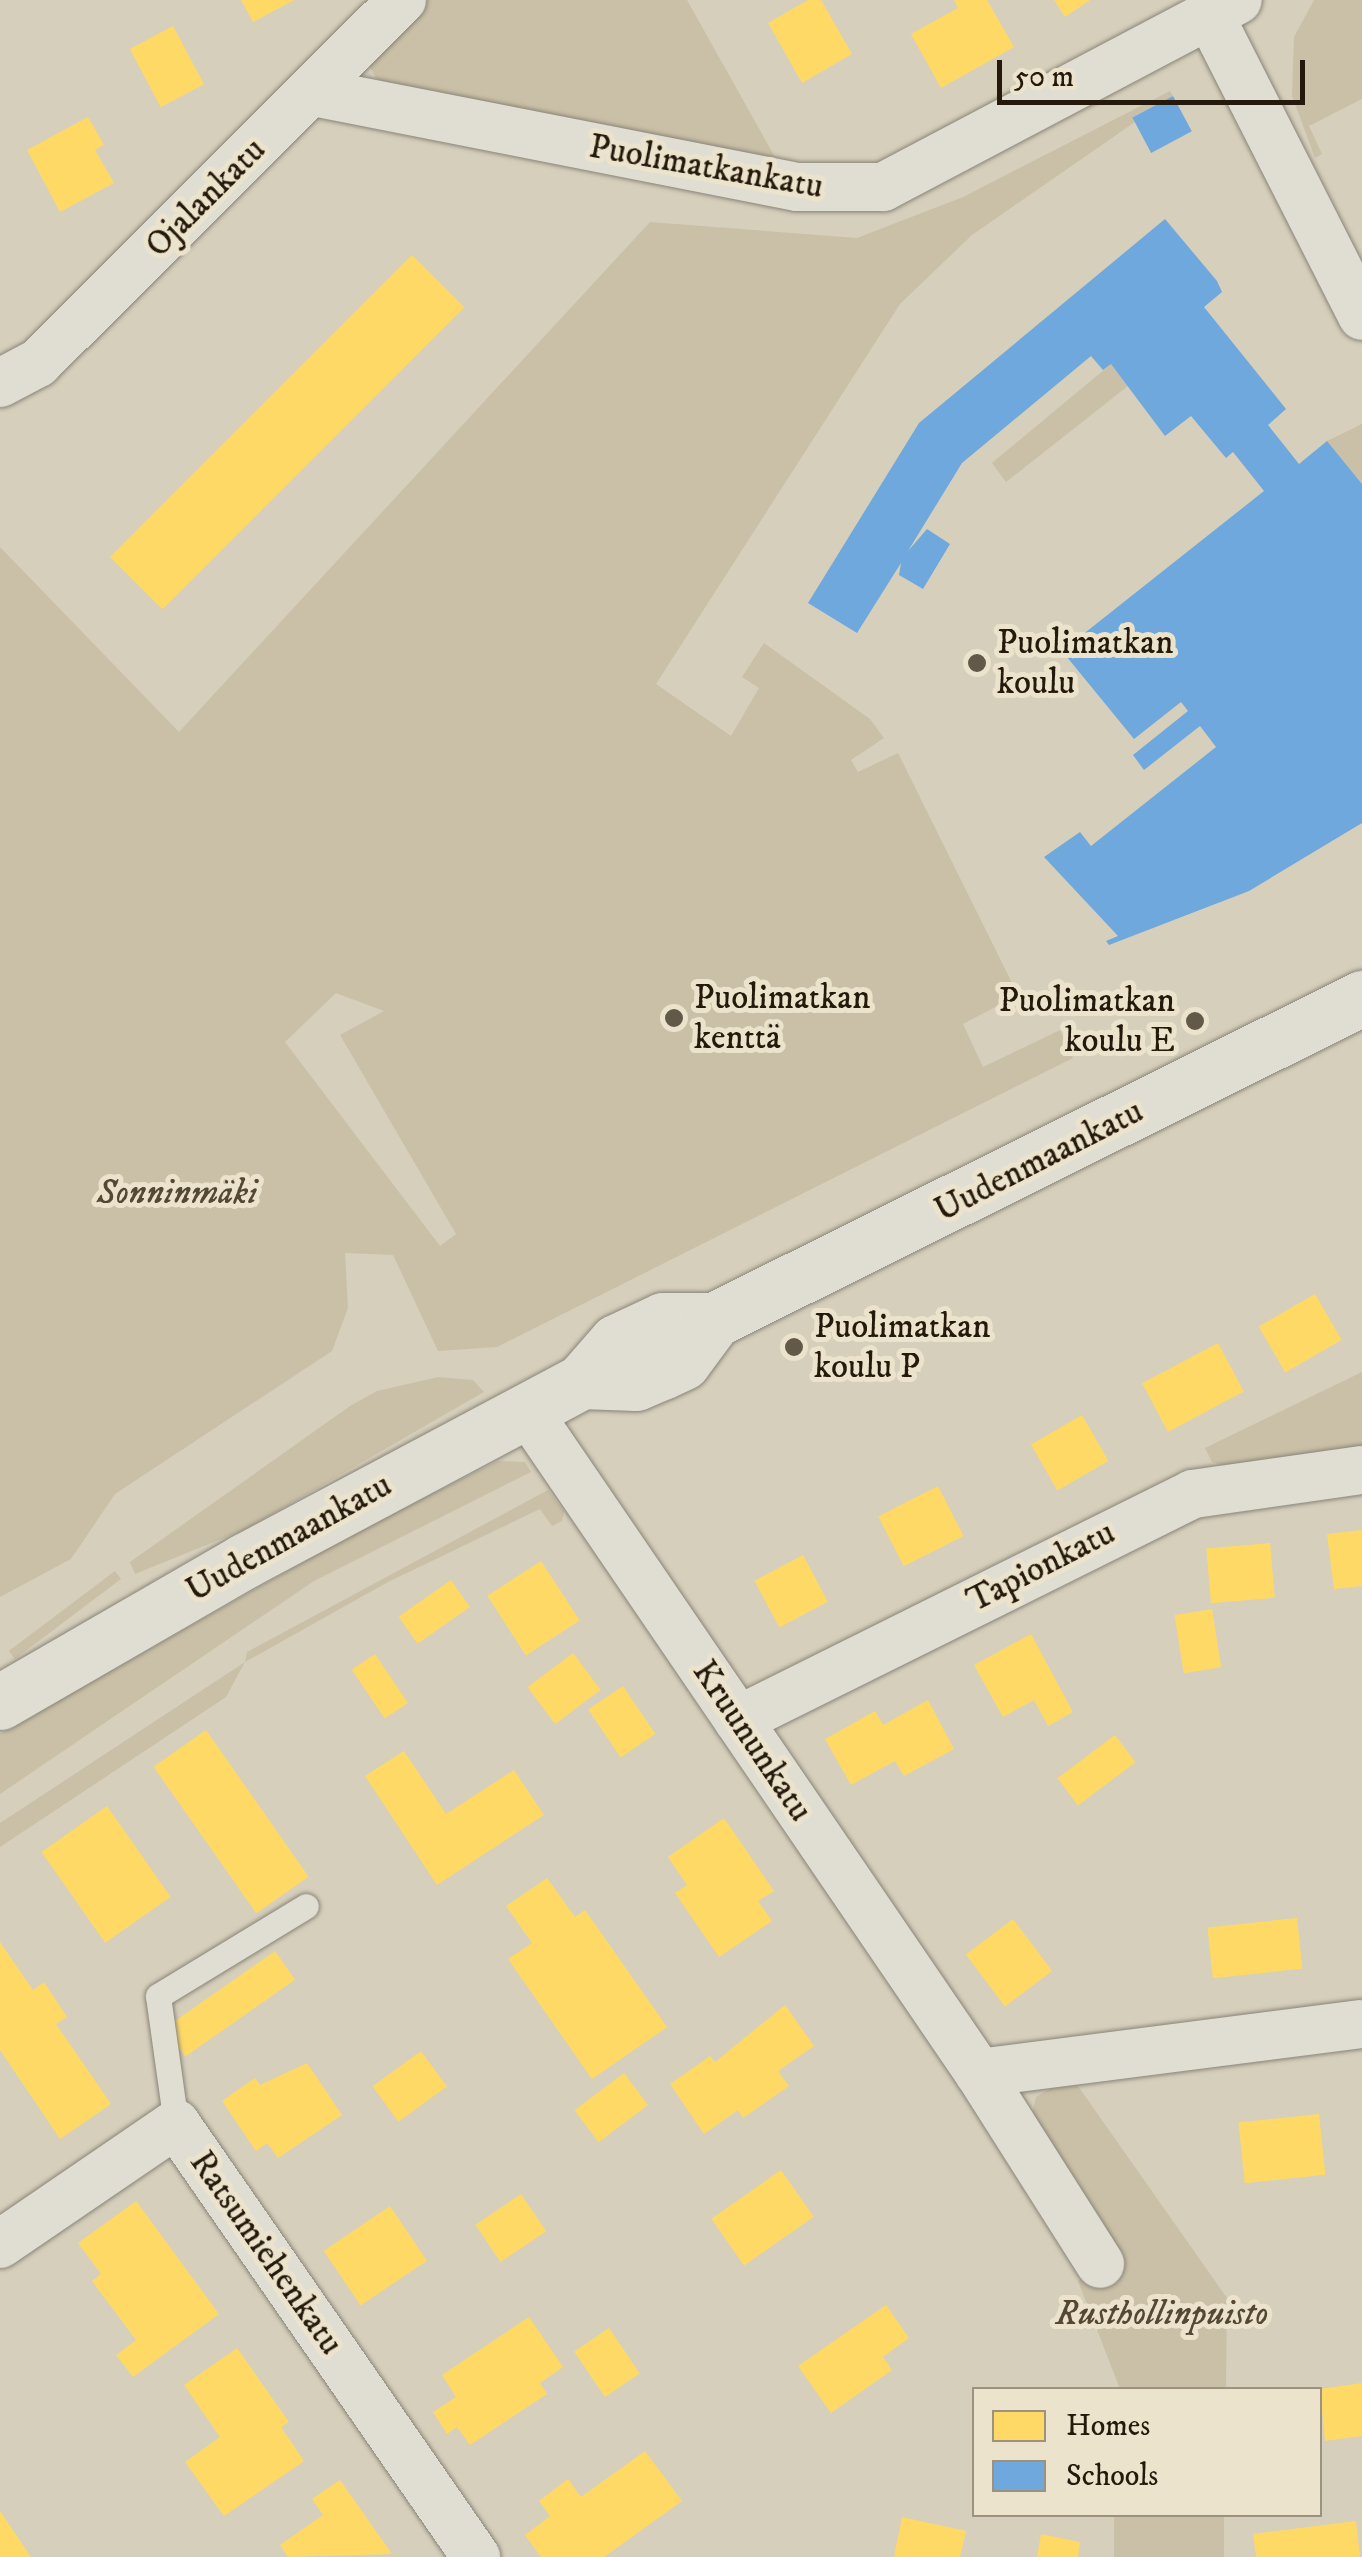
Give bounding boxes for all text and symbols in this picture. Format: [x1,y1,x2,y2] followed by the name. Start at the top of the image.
[1002,40,1310,102] scale bar
[1014,59,1074,96] text: 50 m
[586,126,826,208] street label: Puolimatkankatu
[137,129,275,267] street label: Ojalankatu
[997,622,1174,704] place label: Puolimatkan koulu
[966,652,988,674] marker: Puolimatkan koulu
[694,977,871,1059] place label: Puolimatkan kenttä
[998,980,1175,1062] place label: Puolimatkan koulu E
[663,1007,685,1029] marker: Puolimatkan kenttä
[1184,1010,1206,1032] marker: Puolimatkan koulu E
[928,1090,1150,1232] street label: Uudenmaankatu
[97,1172,257,1214] park label: Sonninmäki
[814,1306,991,1388] place label: Puolimatkan koulu P
[783,1336,805,1358] marker: Puolimatkan koulu P
[179,1464,399,1612] street label: Uudenmaankatu
[960,1512,1122,1622] street label: Tapionkatu
[683,1653,821,1829] street label: Kruununkatu
[180,2143,352,2363] street label: Ratsumiehenkatu
[1056,2293,1268,2335] park label: Rusthollinpuisto
[972,2387,1322,2517] legend
[1066,2408,1150,2445] text: Homes
[1066,2458,1158,2495] text: Schools

